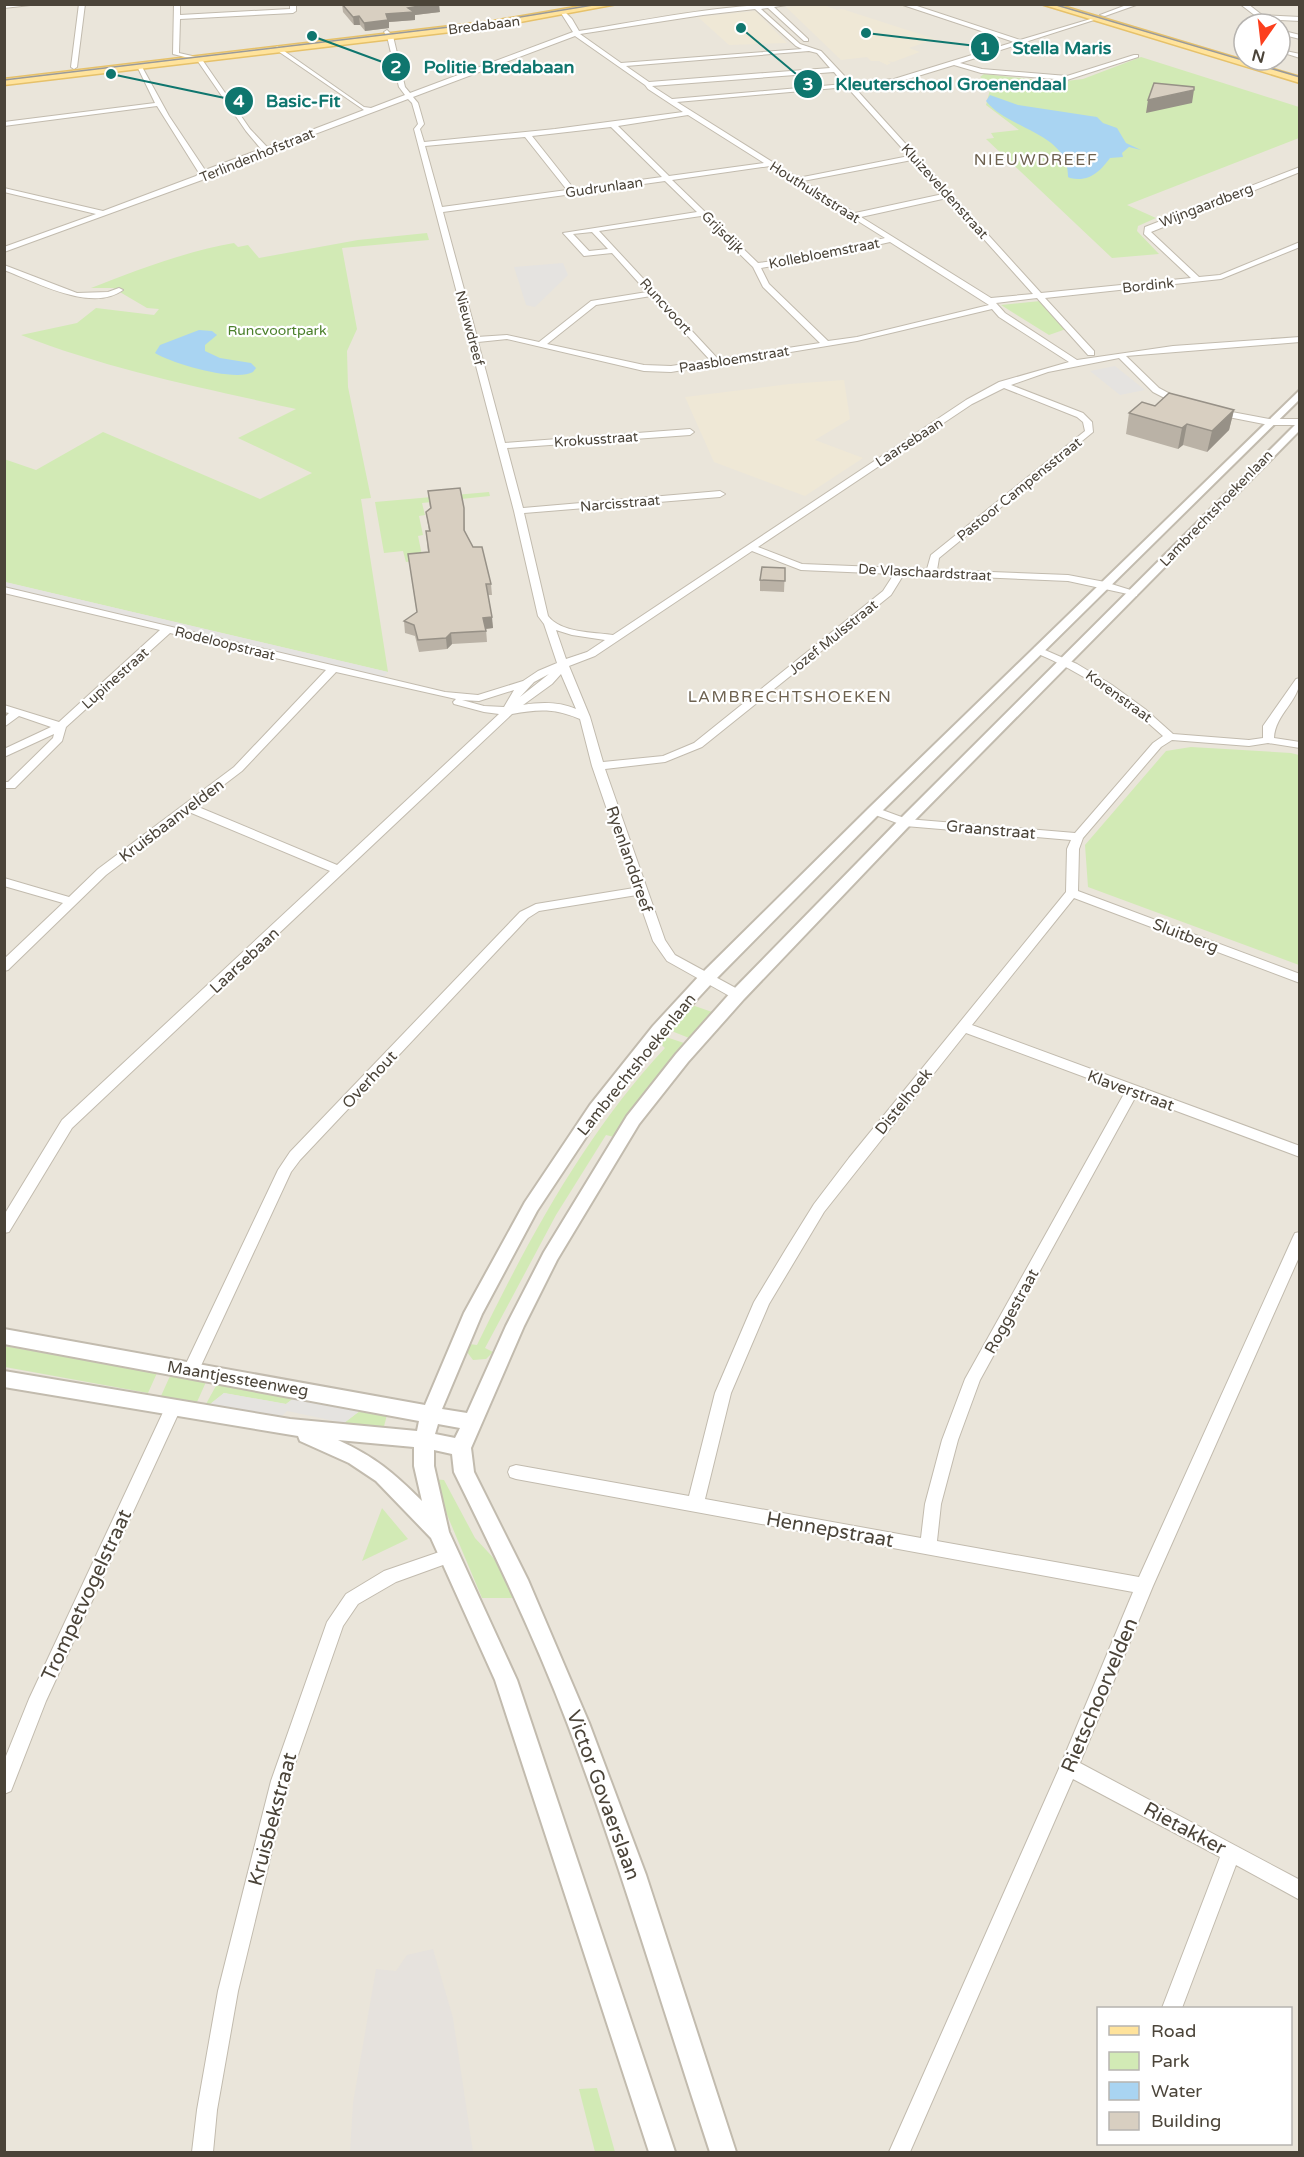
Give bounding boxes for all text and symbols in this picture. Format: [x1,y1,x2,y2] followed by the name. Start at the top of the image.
[1232,12,1292,72] north arrow
[447,13,521,38] street label: Bredabaan
[970,29,1123,65] callout: Stella Maris
[979,37,991,59] text: 1
[1013,37,1112,59] text: Stella Maris
[1250,44,1267,67] text: N
[381,49,586,85] callout: Politie Bredabaan
[390,56,402,78] text: 2
[423,56,575,78] text: Politie Bredabaan
[793,66,1078,102] callout: Kleuterschool Groenendaal
[802,73,814,95] text: 3
[835,73,1067,95] text: Kleuterschool Groenendaal
[224,83,352,119] callout: Basic-Fit
[233,90,245,112] text: 4
[266,90,340,112] text: Basic-Fit
[197,124,318,186] street label: Terlindenhofstraat
[897,140,992,243] street label: Kluizeveldenstraat
[974,150,1098,170] district label: NIEUWDREEF
[766,158,864,227] street label: Houthulststraat
[564,174,644,201] street label: Gudrunlaan
[1157,180,1255,231] street label: Wijngaardberg
[698,208,748,257] street label: Grijsdijk
[767,234,882,273] street label: Kollebloemstraat
[1121,274,1175,297] street label: Bordink
[636,275,696,338] street label: Runcvoort
[451,289,488,368] street label: Nieuwdreef
[227,322,327,339] park label: Runcvoortpark
[678,342,791,377] street label: Paasbloemstraat
[872,414,946,470] street label: Laarsebaan
[553,428,639,451] street label: Krokusstraat
[953,433,1086,545] street label: Pastoor Campensstraat
[1156,447,1276,570] street label: Lambrechtshoekenlaan
[579,491,661,515] street label: Narcisstraat
[858,561,993,585] street label: De Vlaschaardstraat
[785,596,882,678] street label: Jozef Mulsstraat
[173,623,277,664] street label: Rodeloopstraat
[79,644,153,713] street label: Lupinestraat
[1082,667,1156,727] street label: Korenstraat
[688,687,892,707] district label: LAMBRECHTSHOEKEN
[115,775,228,867] street label: Kruisbaanvelden
[601,803,657,916] street label: Ryenlanddreef
[945,816,1036,844] street label: Graanstraat
[1150,914,1221,958] street label: Sluitberg
[206,923,284,998] street label: Laarsebaan
[573,989,700,1140] street label: Lambrechtshoekenlaan
[338,1047,402,1113] street label: Overhout
[871,1064,937,1139] street label: Distelhoek
[1085,1066,1177,1116] street label: Klaverstraat
[980,1265,1043,1358] street label: Roggestraat
[166,1357,310,1401] street label: Maantjessteenweg
[37,1505,137,1685] street label: Trompetvogelstraat
[764,1507,896,1553] street label: Hennepstraat
[1057,1615,1143,1776] street label: Rietschoorvelden
[561,1707,645,1884] street label: Victor Govaerslaan
[244,1750,302,1889] street label: Kruisbekstraat
[1139,1797,1230,1861] street label: Rietakker
[1097,2007,1292,2145] legend
[1151,2020,1196,2042] text: Road
[1151,2050,1190,2072] text: Park
[1151,2080,1202,2102] text: Water
[1151,2110,1221,2132] text: Building

